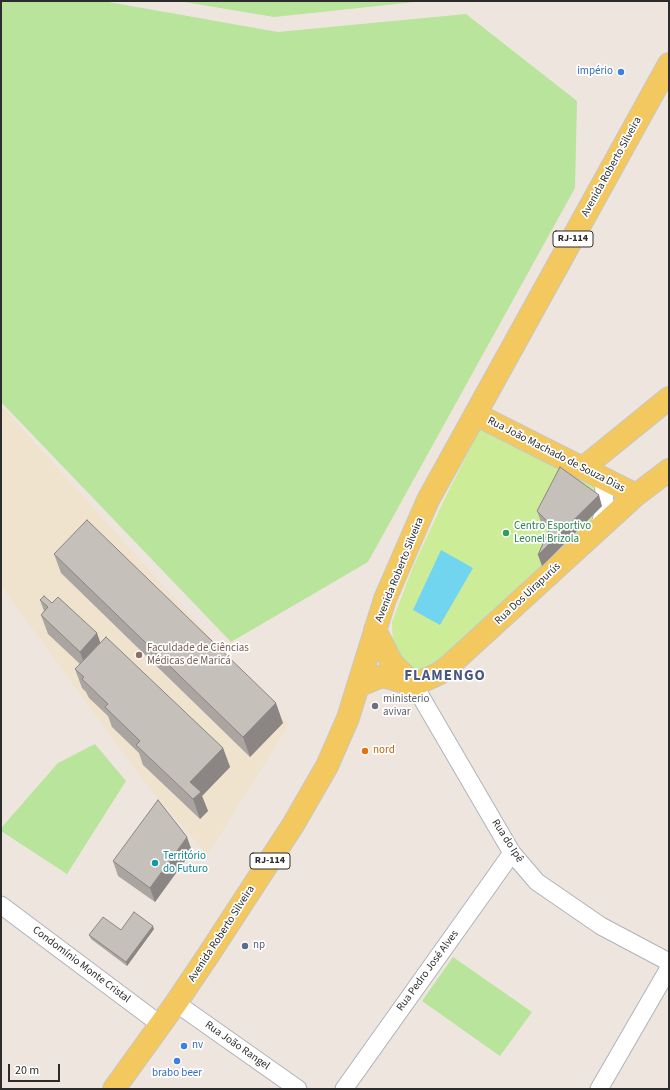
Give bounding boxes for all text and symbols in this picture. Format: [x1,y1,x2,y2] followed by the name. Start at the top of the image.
[577,65,613,79] place label: império
[616,67,626,77] marker: império
[579,115,645,219] street label: Avenida Roberto Silveira
[553,231,593,247] road number: RJ-114
[485,415,627,495] street label: Rua João Machado de Souza Dias
[373,516,427,624] street label: Avenida Roberto Silveira
[514,520,591,546] place label: Centro Esportivo Leonel Brizola
[501,528,511,538] marker: Centro Esportivo Leonel Brizola
[492,560,564,628] street label: Rua Dos Uirapurús
[147,642,249,668] place label: Faculdade de Ciências Médicas de Maricá
[134,650,144,660] marker: Faculdade de Ciências Médicas de Maricá
[404,668,486,686] district label: FLAMENGO
[383,693,429,719] place label: ministerio avivar
[370,701,380,711] marker: ministerio avivar
[373,744,395,758] place label: nord
[360,746,370,756] marker: nord
[488,817,526,865] street label: Rua do Ipê
[163,850,208,876] place label: Território do Futuro
[250,853,290,869] road number: RJ-114
[150,858,160,868] marker: Território do Futuro
[186,883,258,985] street label: Avenida Roberto Silveira
[29,924,133,1006] street label: Condomínio Monte Cristal
[394,928,462,1014] street label: Rua Pedro José Alves
[253,939,265,953] place label: np
[240,941,250,951] marker: np
[202,1019,272,1073] street label: Rua João Rangel
[192,1039,203,1053] place label: nv
[179,1041,189,1051] marker: nv
[10,1056,62,1082] scale bar
[172,1056,182,1066] marker: brabo beer
[15,1062,39,1079] text: 20 m
[152,1067,202,1081] place label: brabo beer

